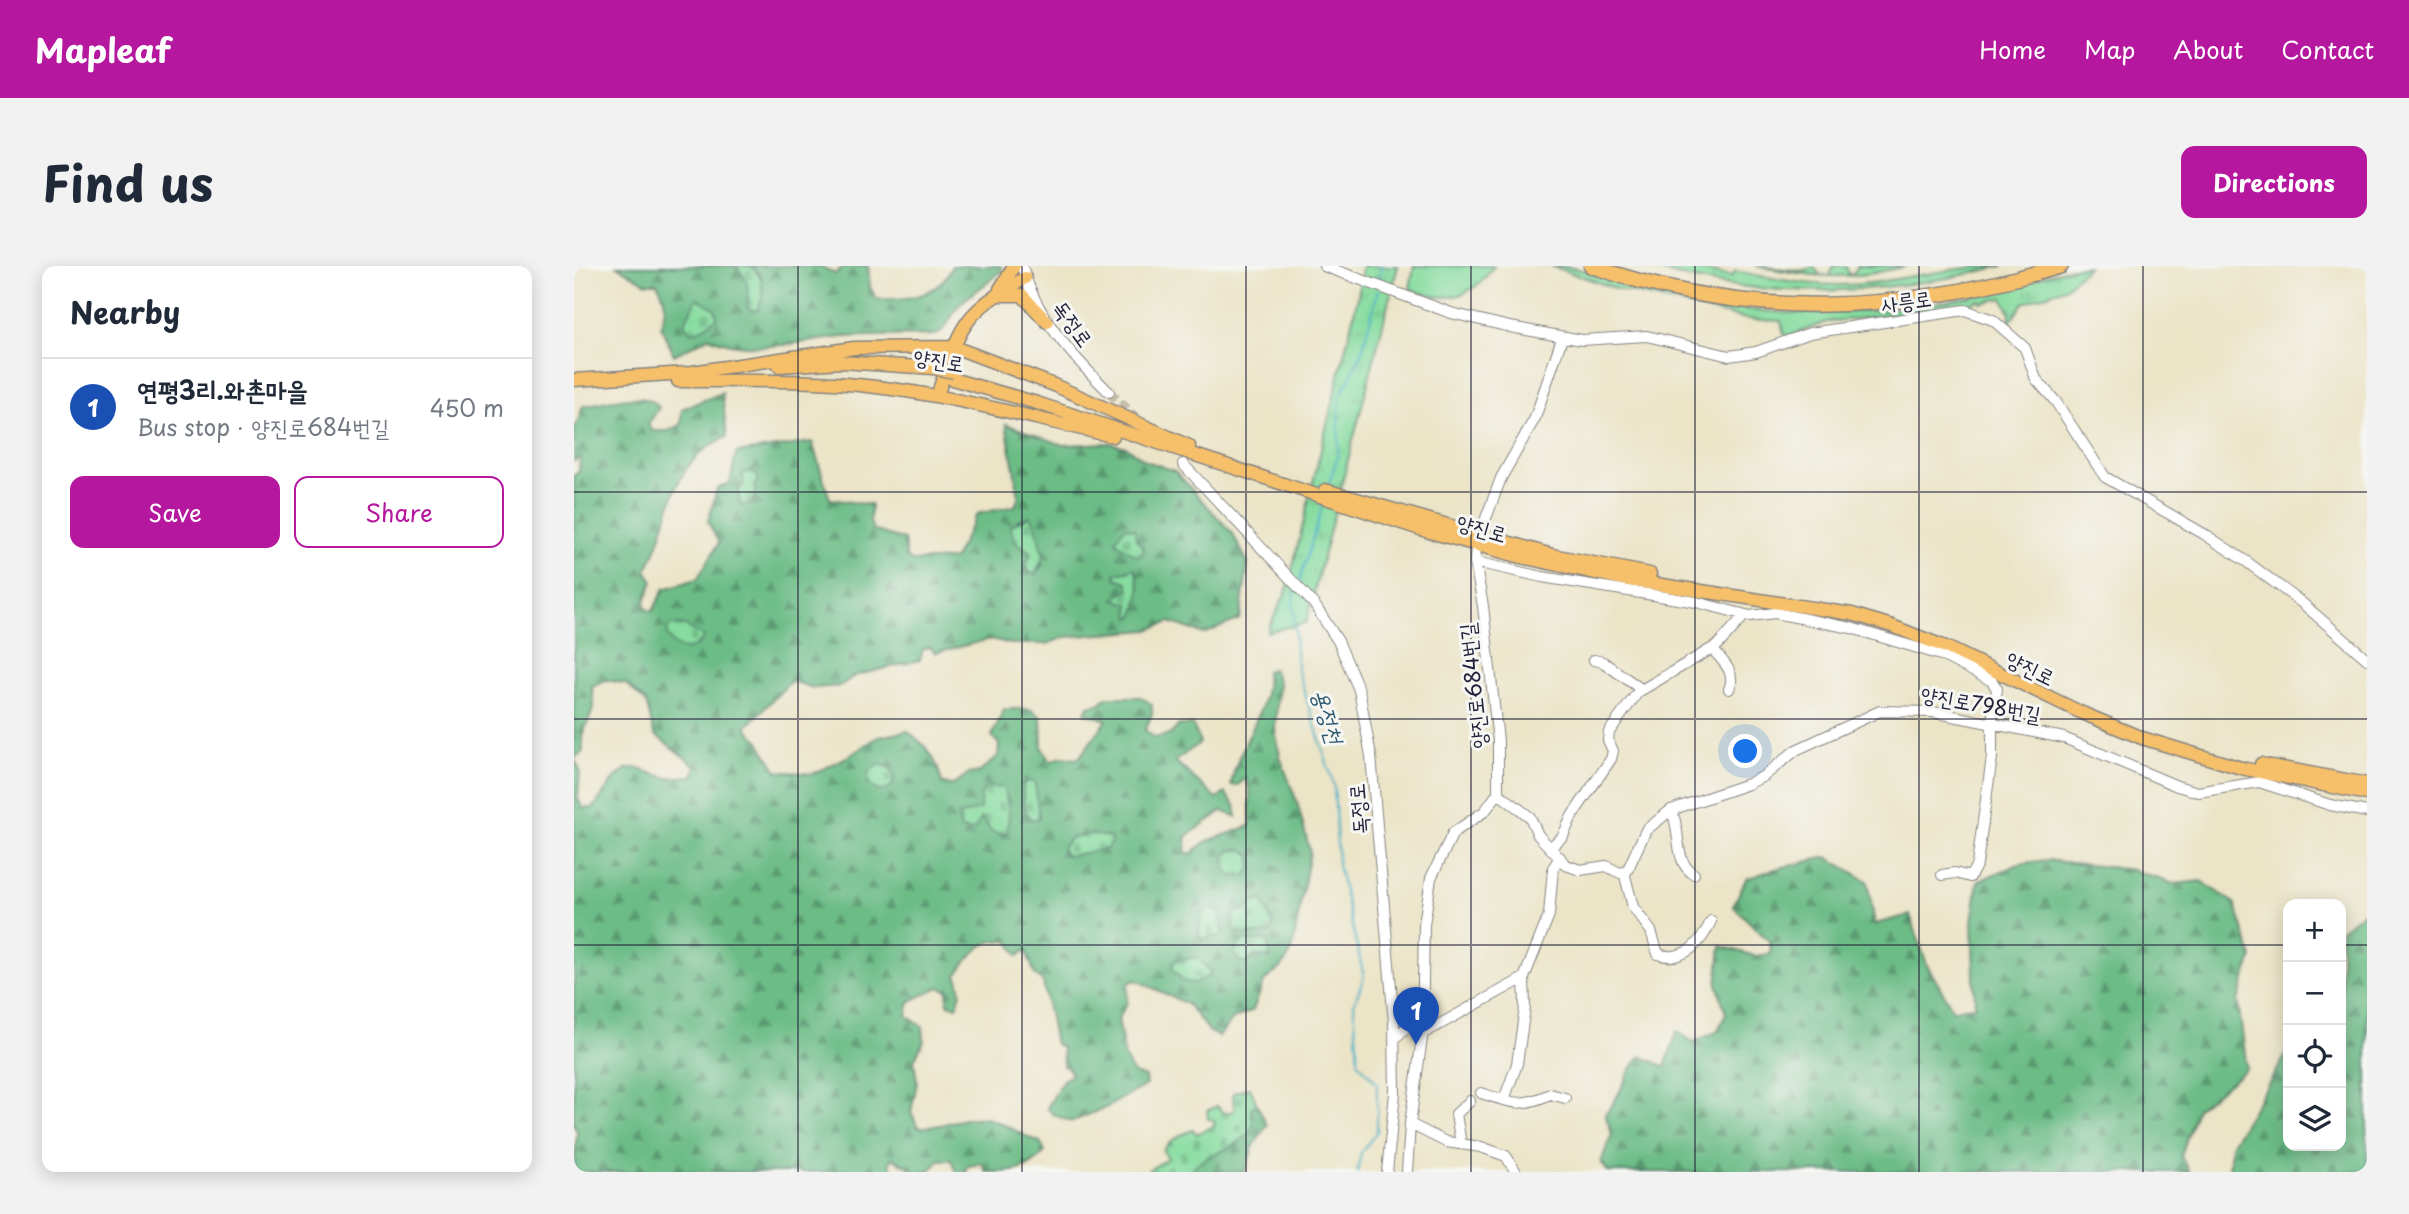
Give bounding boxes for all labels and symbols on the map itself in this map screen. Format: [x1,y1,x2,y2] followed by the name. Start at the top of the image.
[1879,281,1933,319] street label: 사릉로
[1046,293,1102,353] street label: 독정로
[911,339,967,379] street label: 양진로
[1453,505,1511,549] street label: 양진로
[1449,622,1494,750] street label: 양진로684번길
[2001,642,2061,692] street label: 양진로
[1918,677,2044,729] street label: 양진로798번길
[1304,684,1355,750] water label: 용정천
[1728,734,1762,768] your location
[1339,782,1375,836] street label: 독정로
[1393,987,1439,1045] pin: 1

